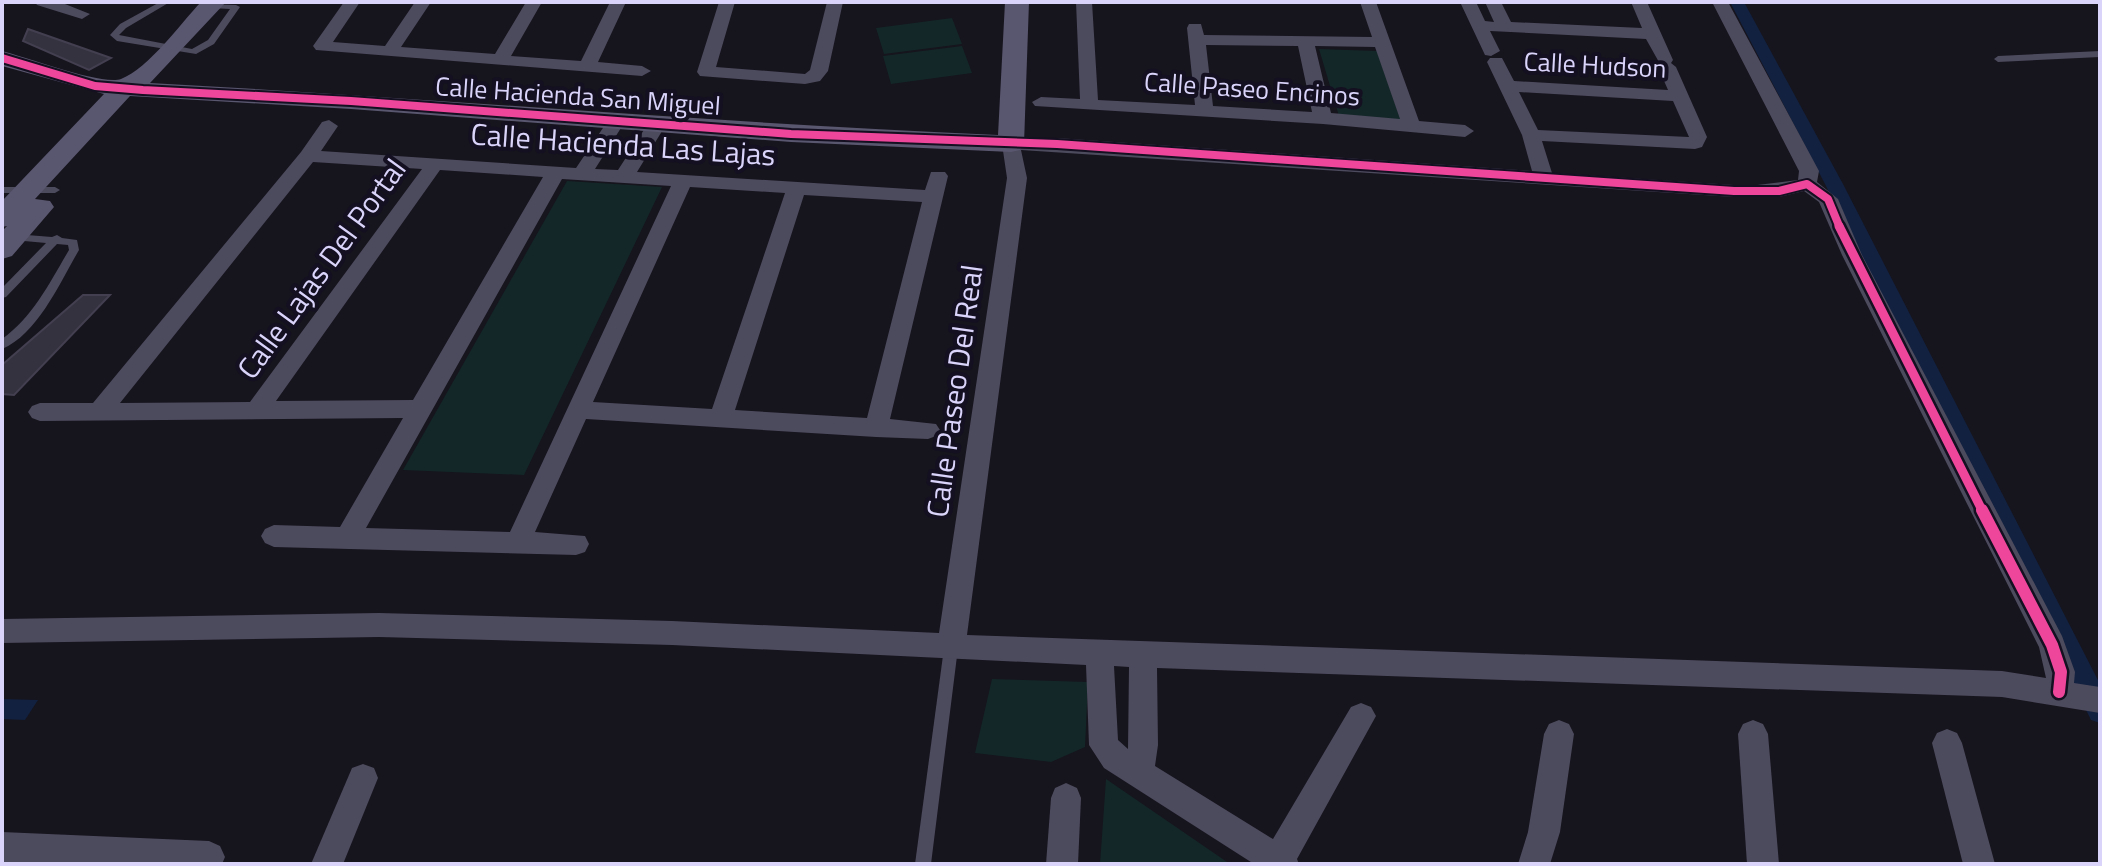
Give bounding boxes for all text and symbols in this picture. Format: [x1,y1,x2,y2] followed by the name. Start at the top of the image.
[1523,41,1667,88] street label: Calle Hudson
[1143,62,1361,115] street label: Calle Paseo Encinos
[434,66,722,125] street label: Calle Hacienda San Miguel
[469,110,777,178] street label: Calle Hacienda Las Lajas
[225,149,417,388] street label: Calle Lajas Del Portal
[914,262,994,520] street label: Calle Paseo Del Real

